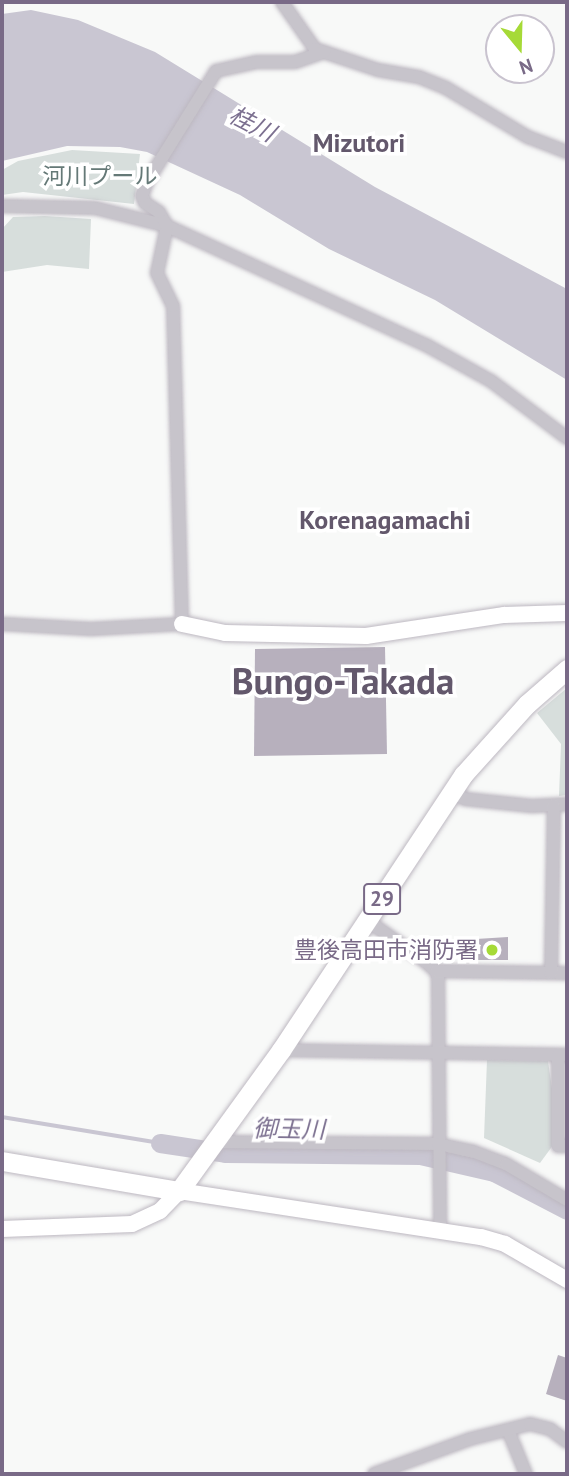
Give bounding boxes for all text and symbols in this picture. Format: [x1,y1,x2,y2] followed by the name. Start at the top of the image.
[485,14,555,84] north arrow
[516,54,536,80] text: N
[224,100,280,148] water label: 桂川
[313,127,405,159] district label: Mizutori
[43,162,157,190] park label: 河川プール
[299,504,471,536] district label: Korenagamachi
[232,658,454,702] district label: Bungo-Takada
[363,881,401,916] road number: 29
[294,936,478,964] place label: 豊後高田市消防署
[484,942,500,958] marker: 豊後高田市消防署
[253,1114,325,1144] water label: 御玉川

